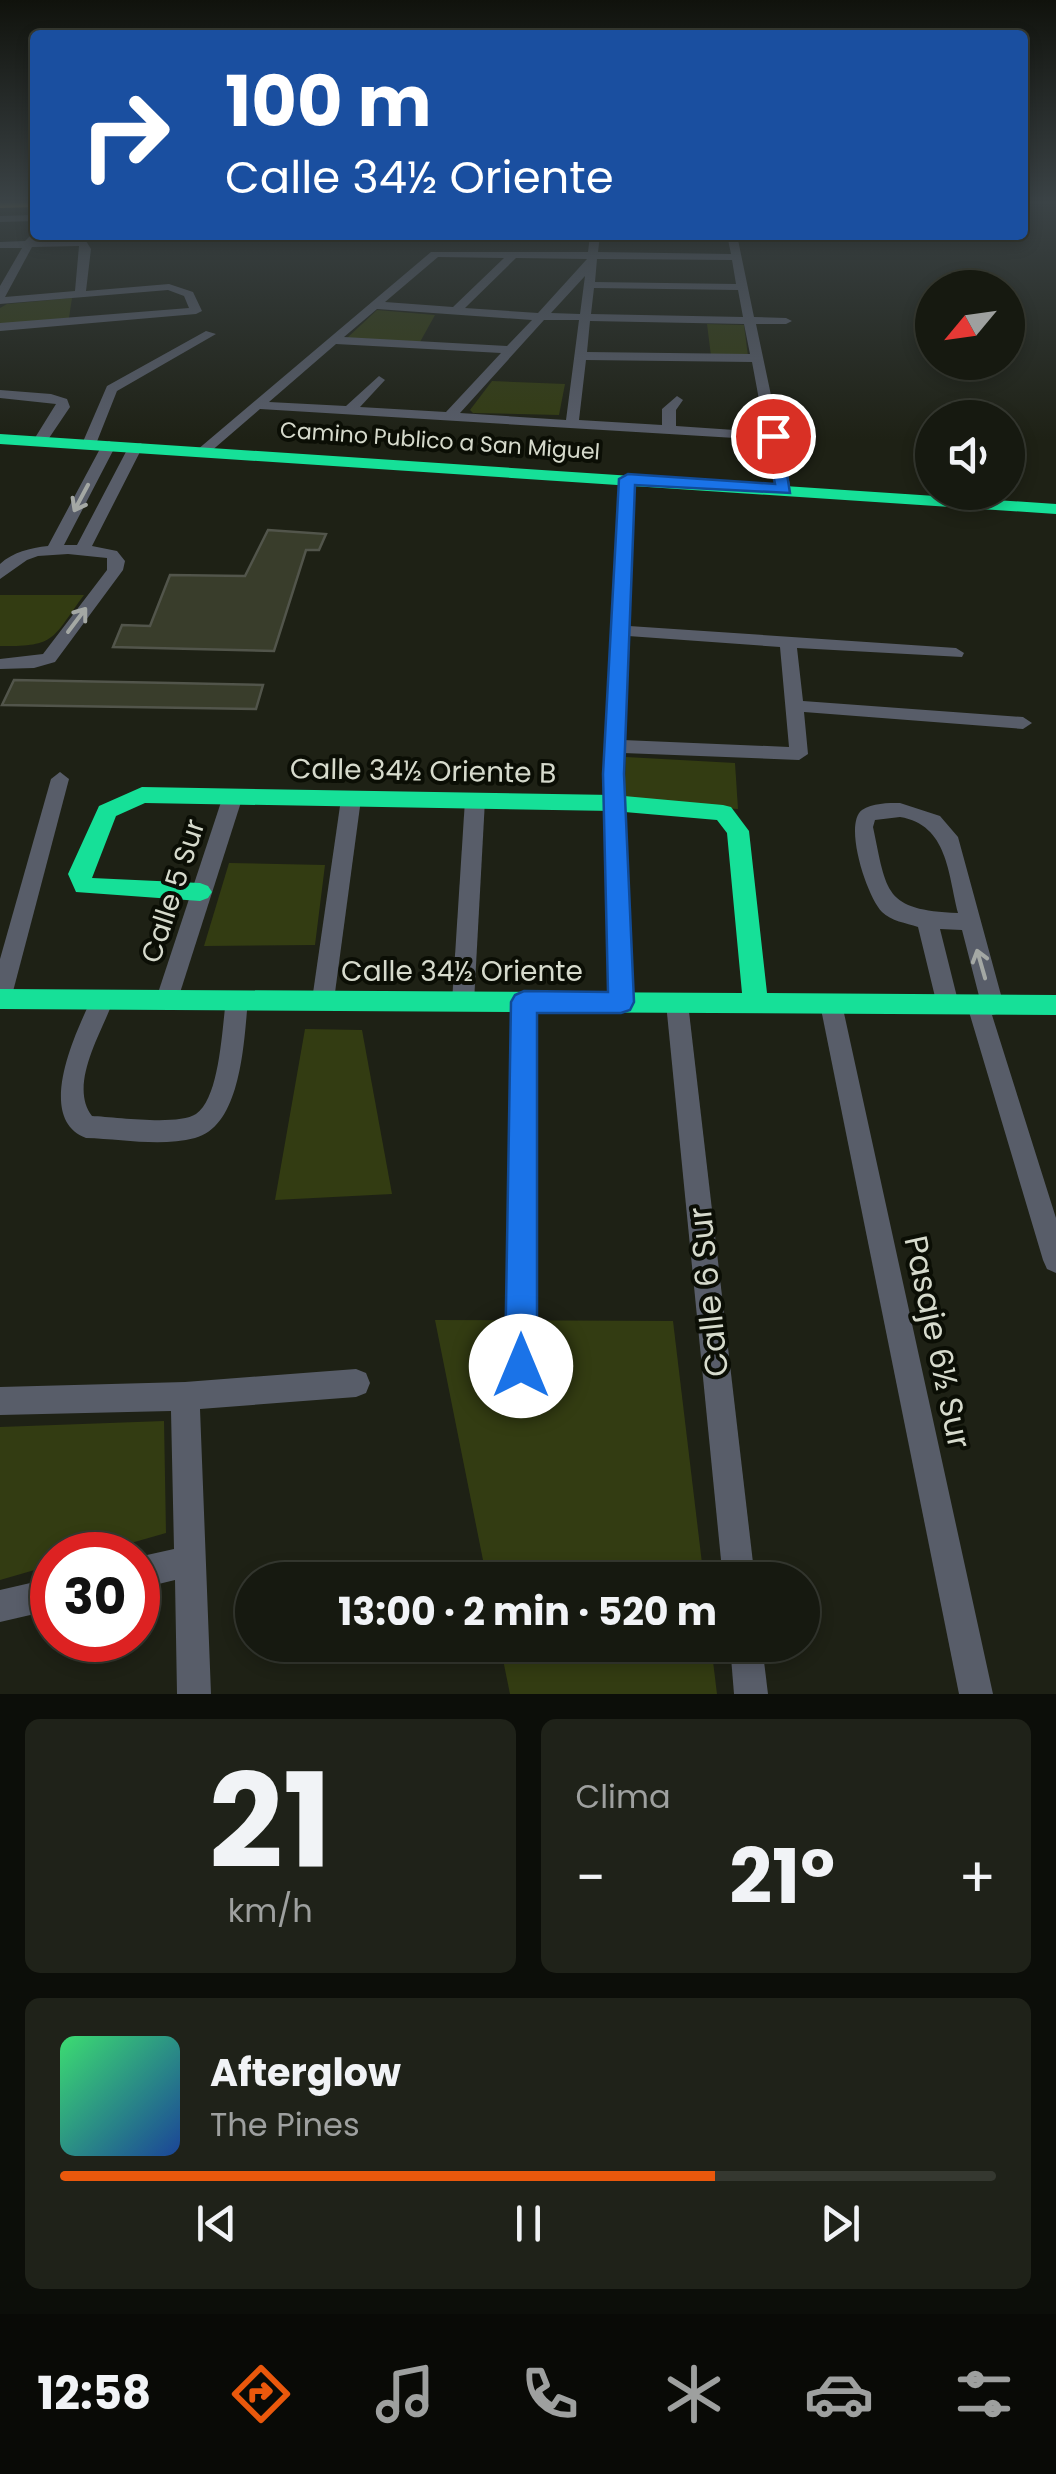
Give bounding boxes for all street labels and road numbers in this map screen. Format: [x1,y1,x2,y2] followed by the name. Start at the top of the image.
[279,414,601,468] street label: Camino Publico a San Miguel
[289,749,557,793] street label: Calle 34½ Oriente B
[131,814,215,968] street label: Calle 5 Sur
[341,952,583,991] street label: Calle 34½ Oriente
[677,1205,739,1379] street label: Calle 6 Sur
[893,1231,983,1453] street label: Pasaje 6½ Sur

